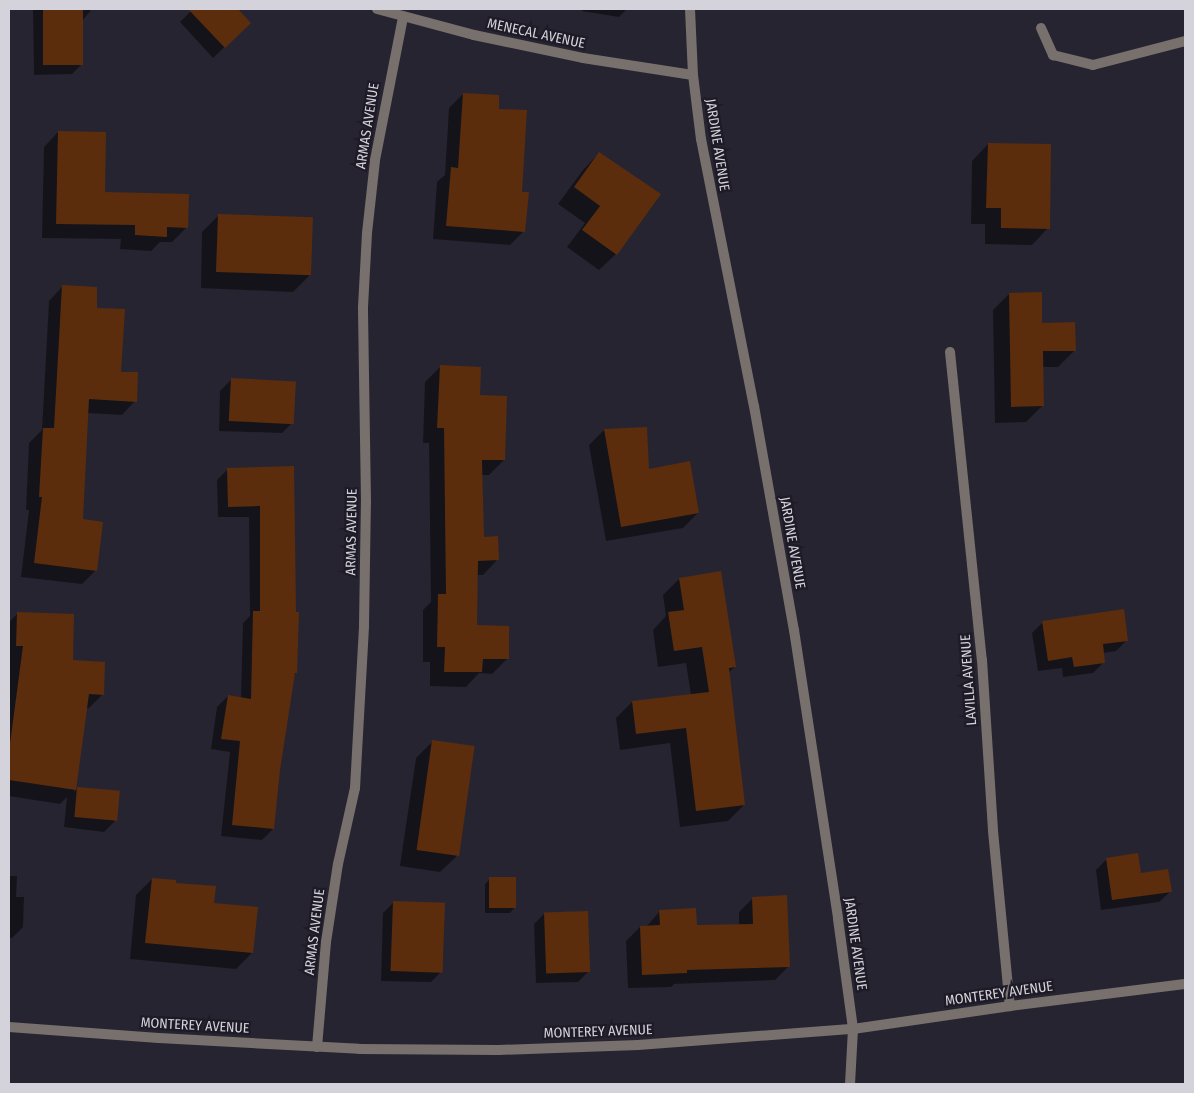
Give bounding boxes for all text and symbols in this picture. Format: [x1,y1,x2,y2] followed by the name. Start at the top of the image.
[486,15,586,53] street label: MENECAL AVENUE
[353,82,383,170] street label: ARMAS AVENUE
[701,98,733,192] street label: JARDINE AVENUE
[343,489,361,575] street label: ARMAS AVENUE
[776,496,808,590] street label: JARDINE AVENUE
[957,634,981,726] street label: LAVILLA AVENUE
[301,888,329,976] street label: ARMAS AVENUE
[840,897,870,991] street label: JARDINE AVENUE
[944,978,1054,1010] street label: MONTEREY AVENUE
[140,1015,250,1037] street label: MONTEREY AVENUE
[543,1022,653,1042] street label: MONTEREY AVENUE

